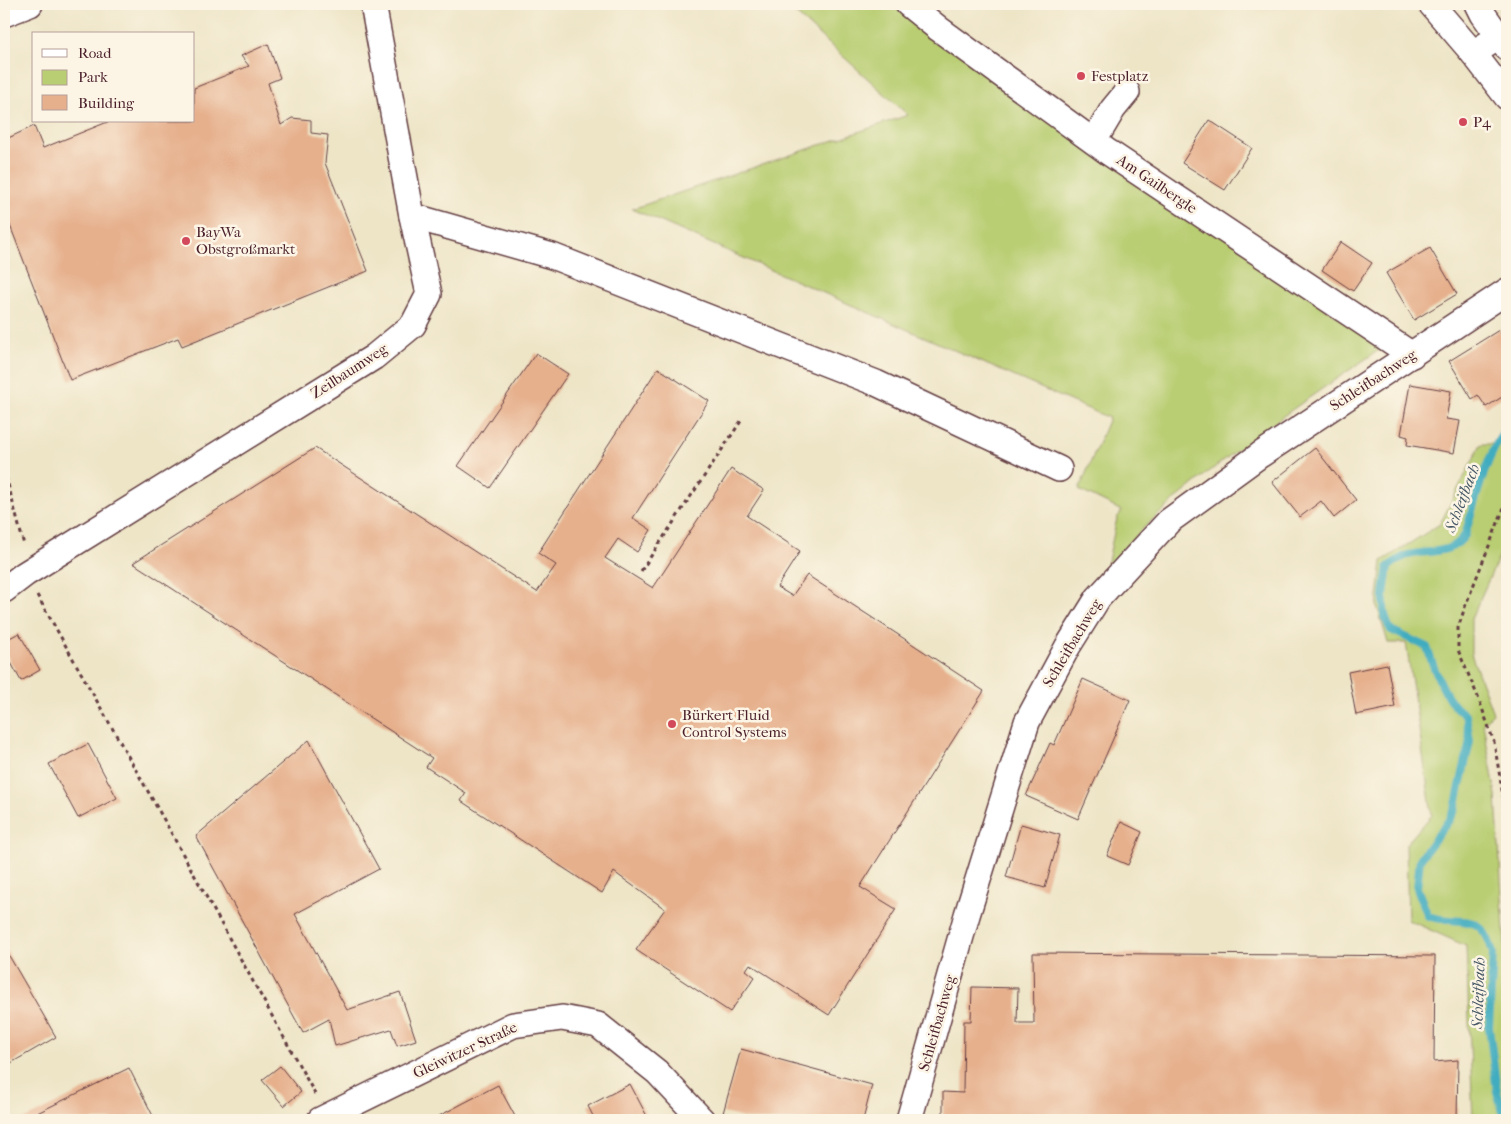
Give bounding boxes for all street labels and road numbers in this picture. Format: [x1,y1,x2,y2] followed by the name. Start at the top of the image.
[1113,150,1201,218] street label: Am Gailbergle
[307,339,392,402] street label: Zeilbaumweg
[1326,345,1420,415] street label: Schleifbachweg
[1039,595,1106,690] street label: Schleifbachweg
[915,972,960,1073] street label: Schleifbachweg
[410,1018,520,1082] street label: Gleiwitzer Straße

